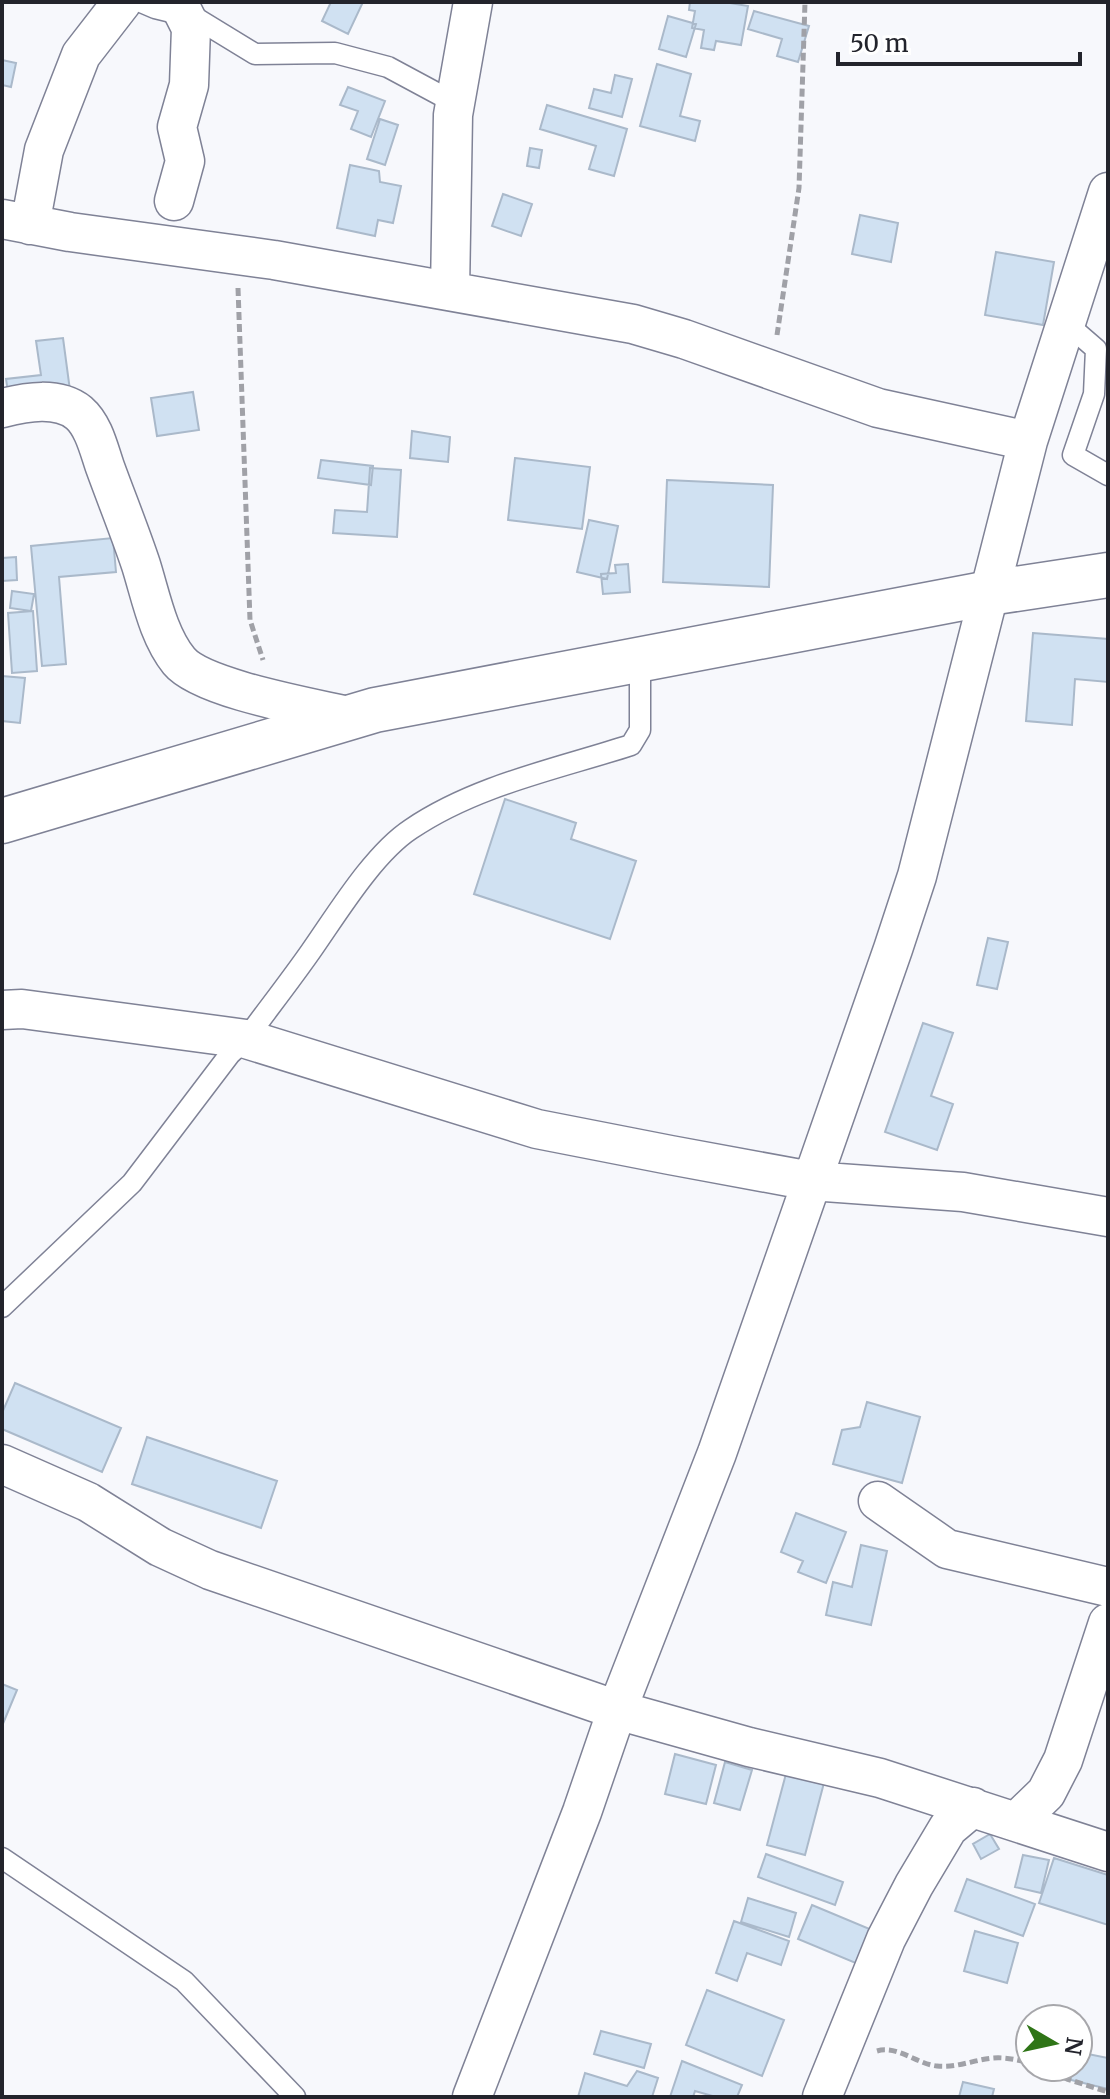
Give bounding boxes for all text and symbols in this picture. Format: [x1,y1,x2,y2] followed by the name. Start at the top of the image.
[838,16,1080,66] scale bar
[850,28,909,59] text: 50 m
[1014,2003,1094,2083] north arrow
[1058,2035,1089,2058] text: N

